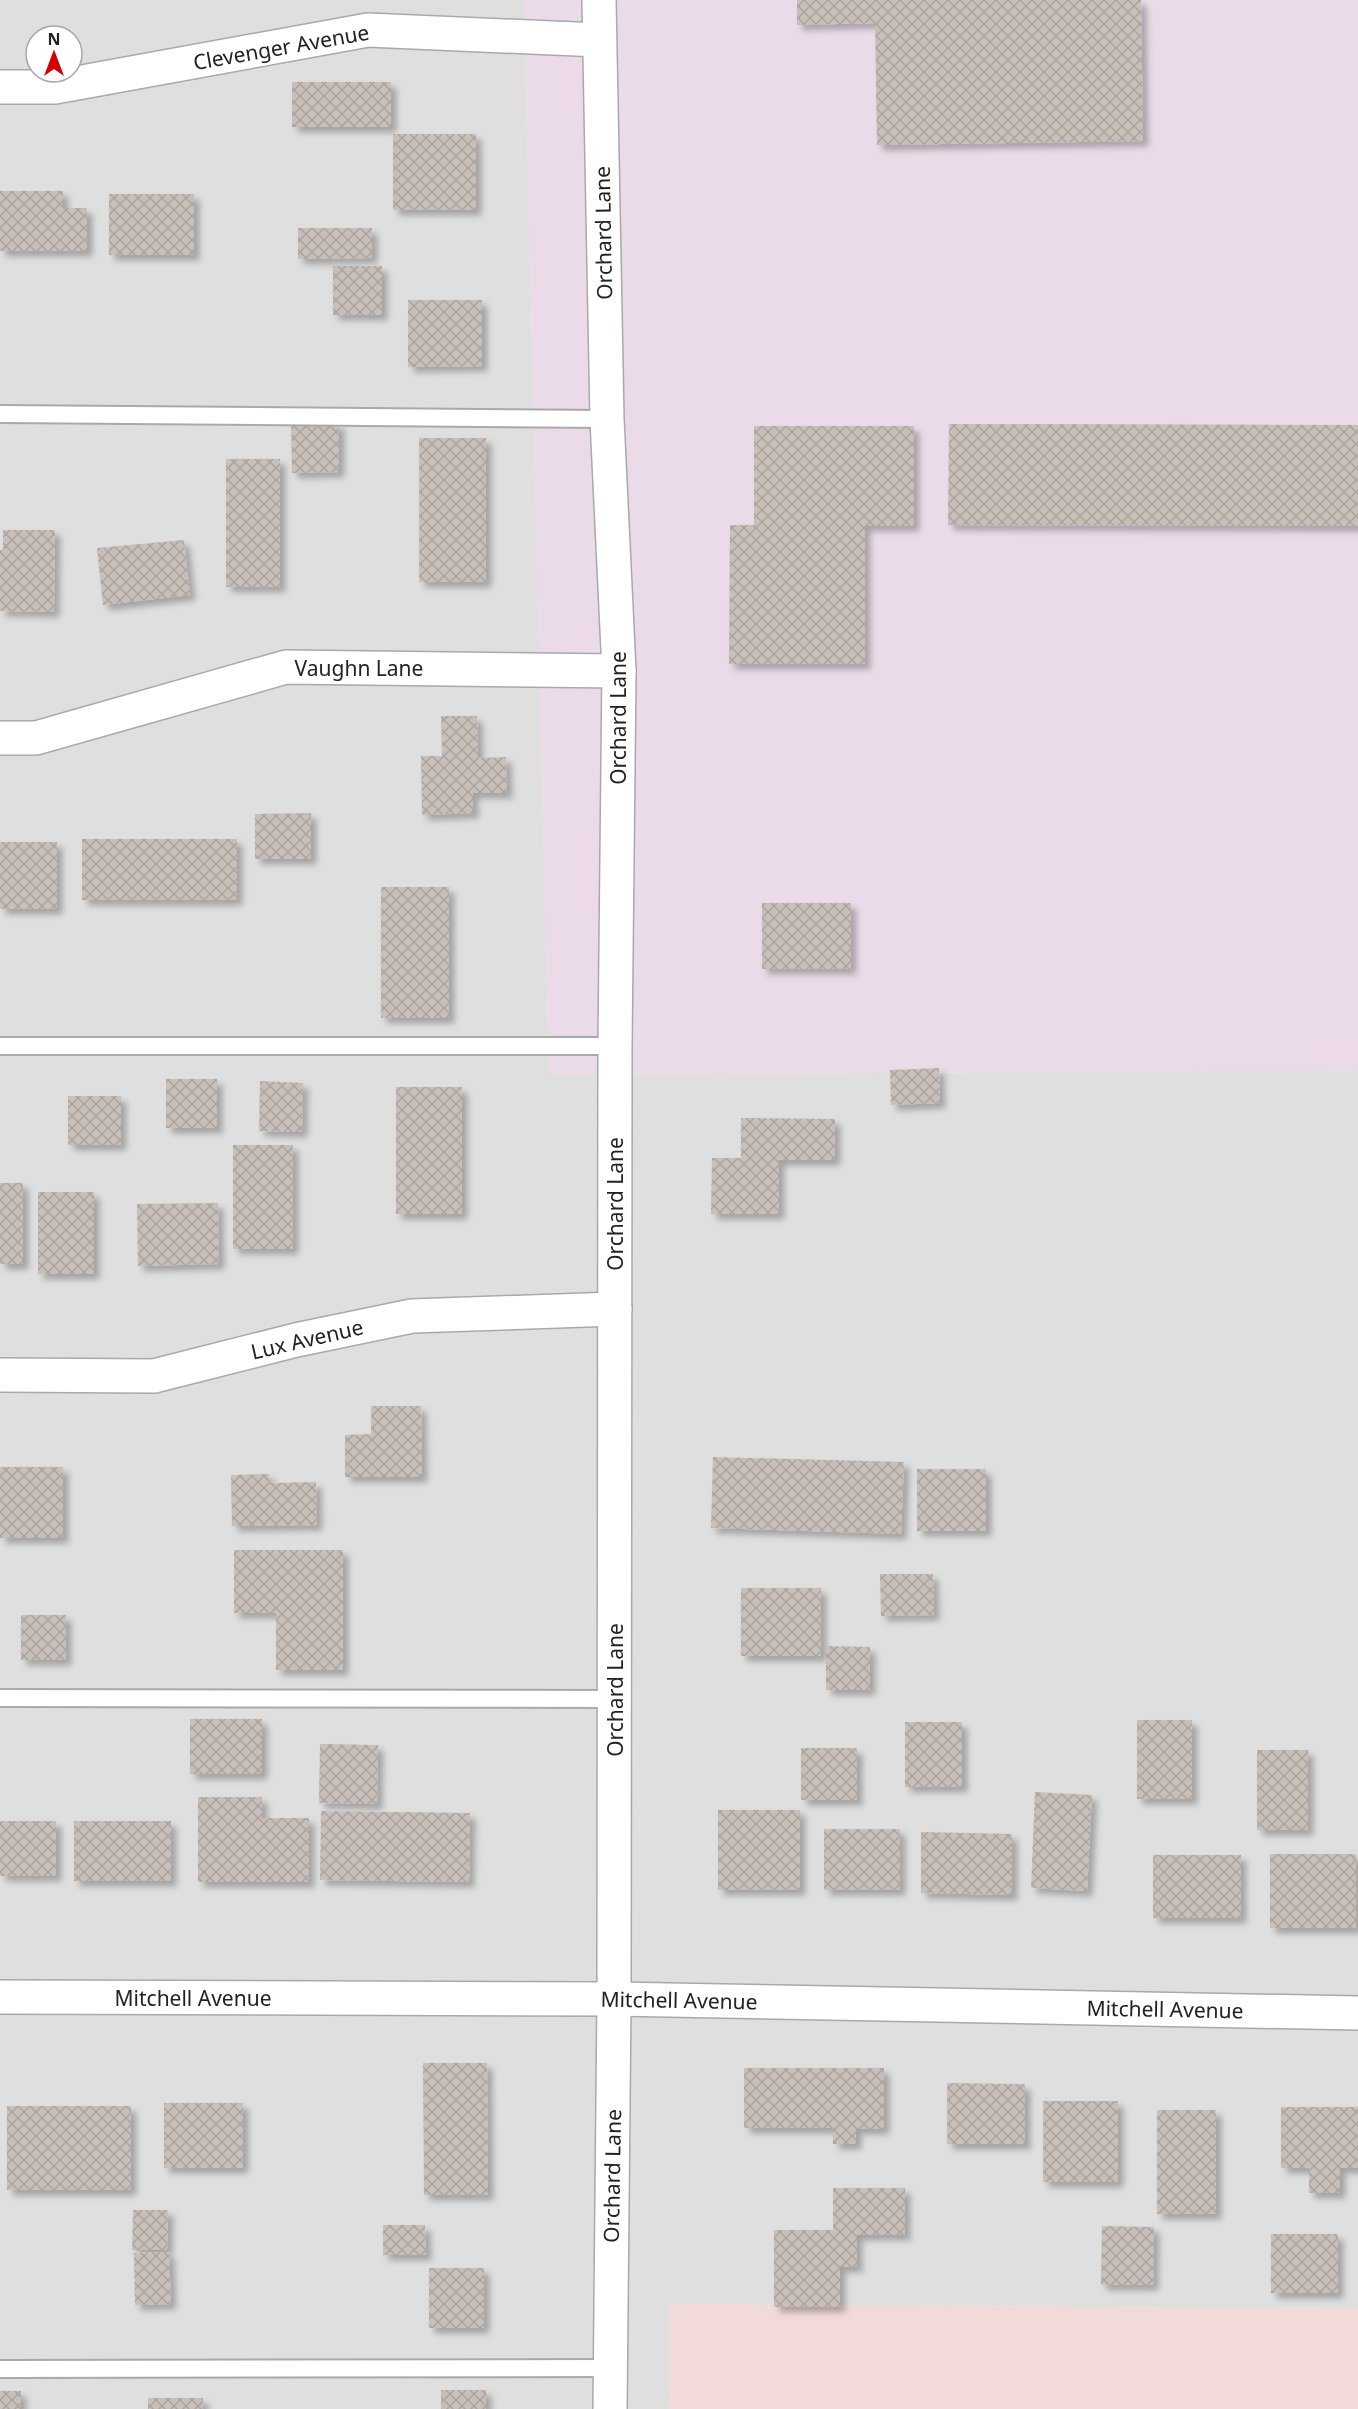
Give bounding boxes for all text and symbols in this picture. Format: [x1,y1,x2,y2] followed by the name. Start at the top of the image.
[191,18,371,76] street label: Clevenger Avenue
[24,24,84,84] north arrow
[47,28,61,50] text: N
[588,166,618,300] street label: Orchard Lane
[604,651,632,785] street label: Orchard Lane
[295,654,423,682] street label: Vaughn Lane
[601,1137,629,1271] street label: Orchard Lane
[248,1313,366,1365] street label: Lux Avenue
[601,1623,629,1757] street label: Orchard Lane
[115,1984,271,2012] street label: Mitchell Avenue
[600,1985,758,2015] street label: Mitchell Avenue
[1086,1994,1244,2024] street label: Mitchell Avenue
[597,2109,627,2243] street label: Orchard Lane

